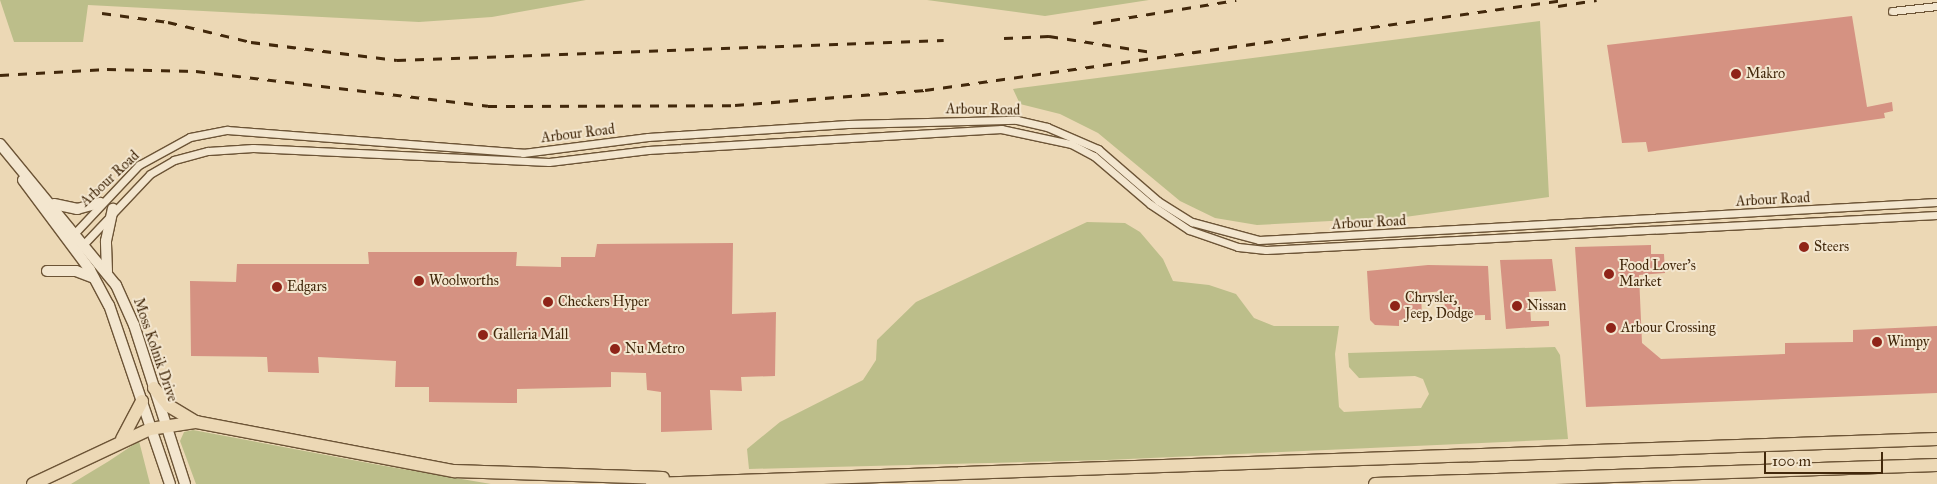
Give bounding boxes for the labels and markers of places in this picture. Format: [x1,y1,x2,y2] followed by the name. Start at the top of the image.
[1746,66,1785,82] place label: Makro
[1730,68,1742,80] marker: Makro
[1814,239,1849,255] place label: Steers
[1798,241,1810,253] marker: Steers
[1619,258,1696,290] place label: Food Lover's Market
[1603,268,1615,280] marker: Food Lover's Market
[429,273,499,289] place label: Woolworths
[413,275,425,287] marker: Woolworths
[287,279,327,295] place label: Edgars
[271,281,283,293] marker: Edgars
[1405,290,1473,322] place label: Chrysler, Jeep, Dodge
[558,294,649,310] place label: Checkers Hyper
[542,296,554,308] marker: Checkers Hyper
[1527,298,1566,314] place label: Nissan
[1389,300,1401,312] marker: Chrysler, Jeep, Dodge
[1511,300,1523,312] marker: Nissan
[1621,320,1715,336] place label: Arbour Crossing
[1605,322,1617,334] marker: Arbour Crossing
[493,327,568,343] place label: Galleria Mall
[477,329,489,341] marker: Galleria Mall
[1887,334,1929,350] place label: Wimpy
[1871,336,1883,348] marker: Wimpy
[625,341,685,357] place label: Nu Metro
[609,343,621,355] marker: Nu Metro

